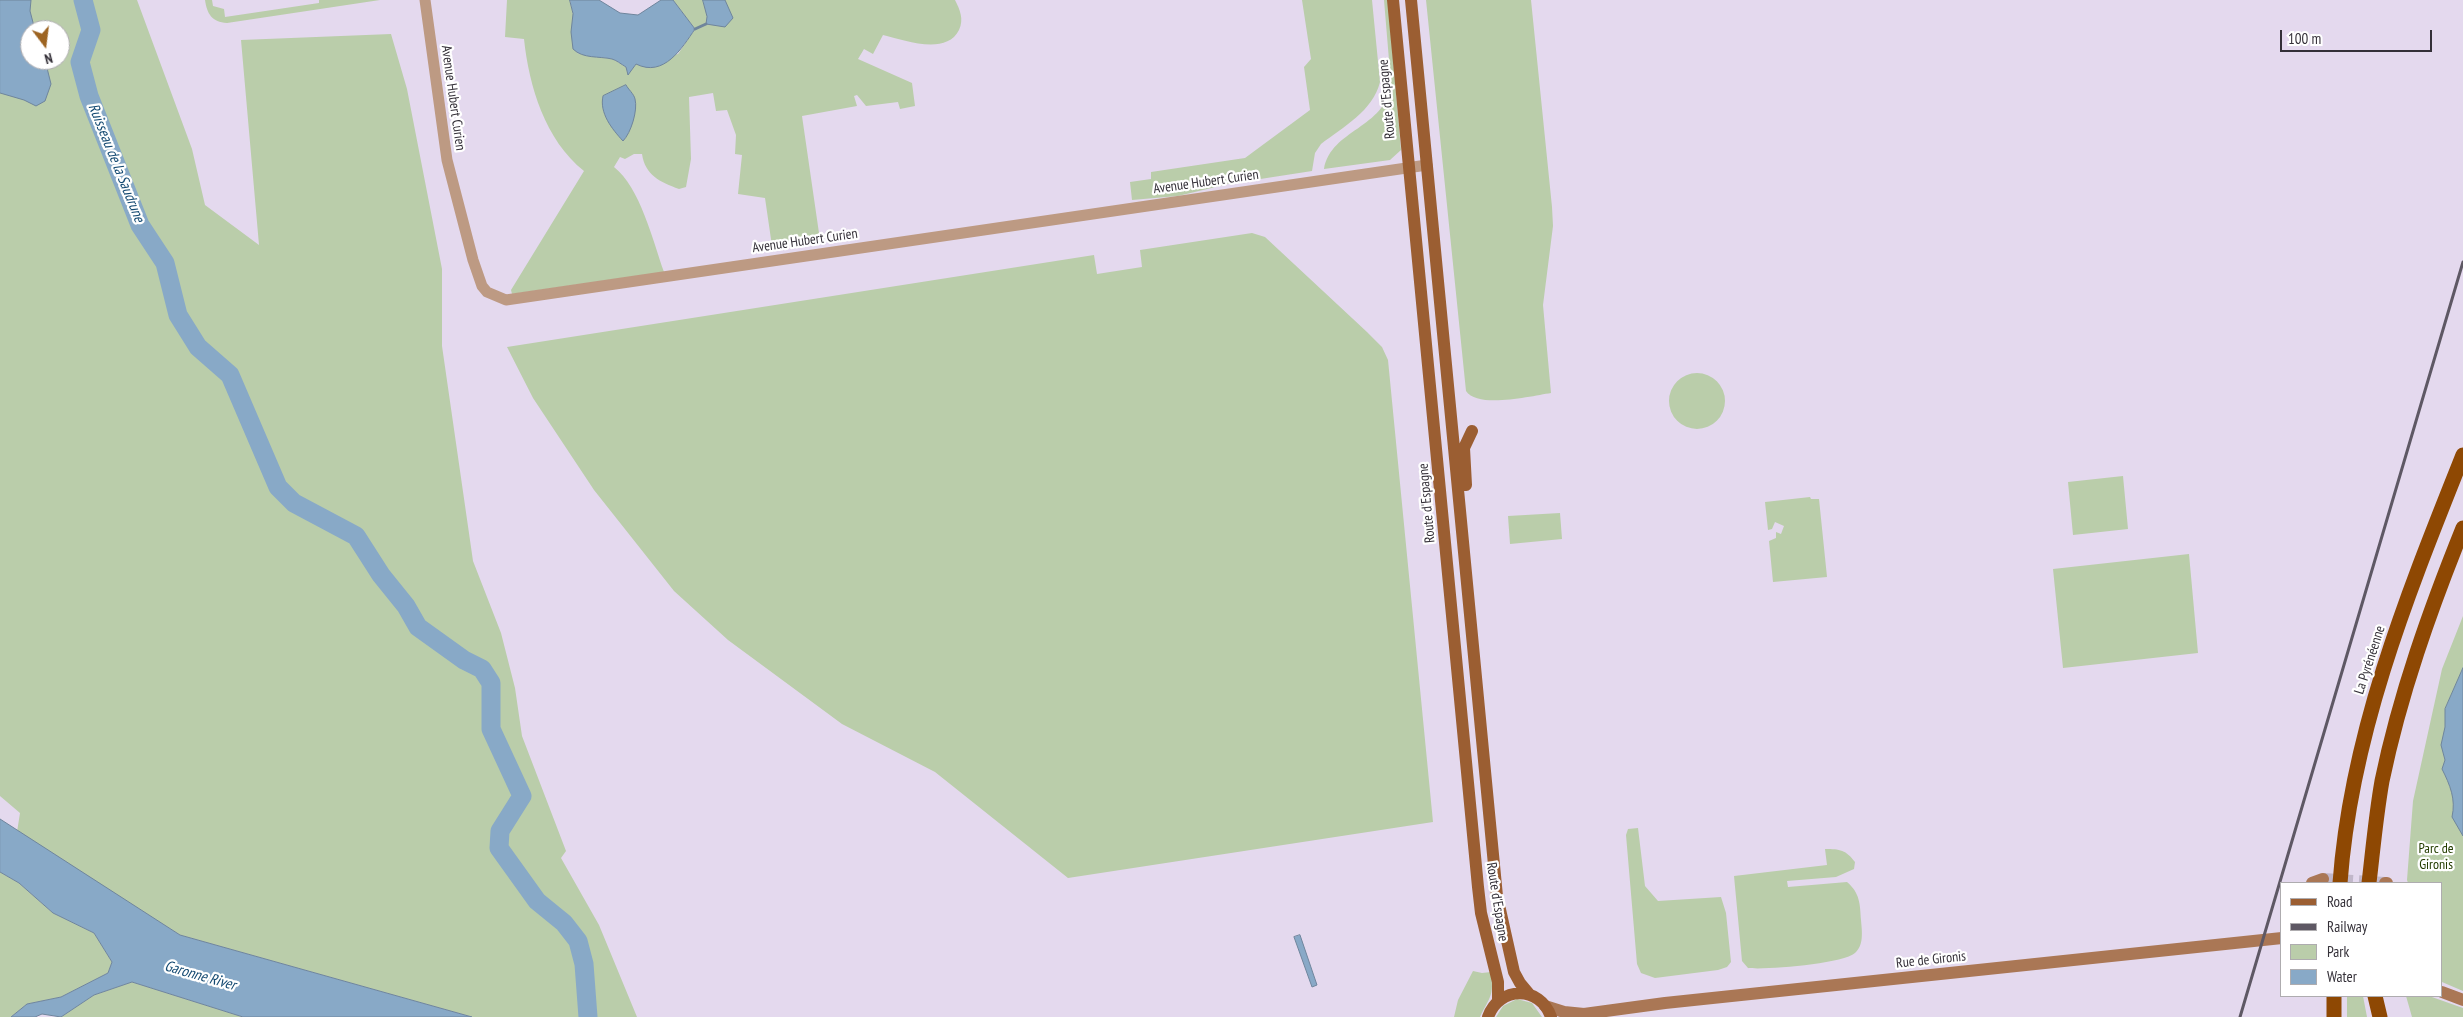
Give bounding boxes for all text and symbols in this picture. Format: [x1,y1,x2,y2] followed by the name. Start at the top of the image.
[20,20,70,70] north arrow
[2283,20,2436,52] scale bar
[2288,29,2321,48] text: 100 m
[437,44,469,152] street label: Avenue Hubert Curien
[43,49,55,68] text: N
[1375,59,1399,139] street label: Route d'Espagne
[84,101,148,225] water label: Ruisseau de la Saudrune
[1152,166,1260,198] street label: Avenue Hubert Curien
[751,225,859,257] street label: Avenue Hubert Curien
[1415,463,1439,543] street label: Route d'Espagne
[2351,624,2389,696] street label: La Pyrénéenne
[2418,841,2454,874] park label: Parc de Gironis
[1482,861,1512,943] street label: Route d'Espagne
[2280,882,2443,997] legend
[2327,892,2353,911] text: Road
[2327,917,2367,936] text: Railway
[2327,942,2349,961] text: Park
[1895,948,1967,972] street label: Rue de Gironis
[162,957,238,995] water label: Garonne River
[2327,967,2357,986] text: Water

